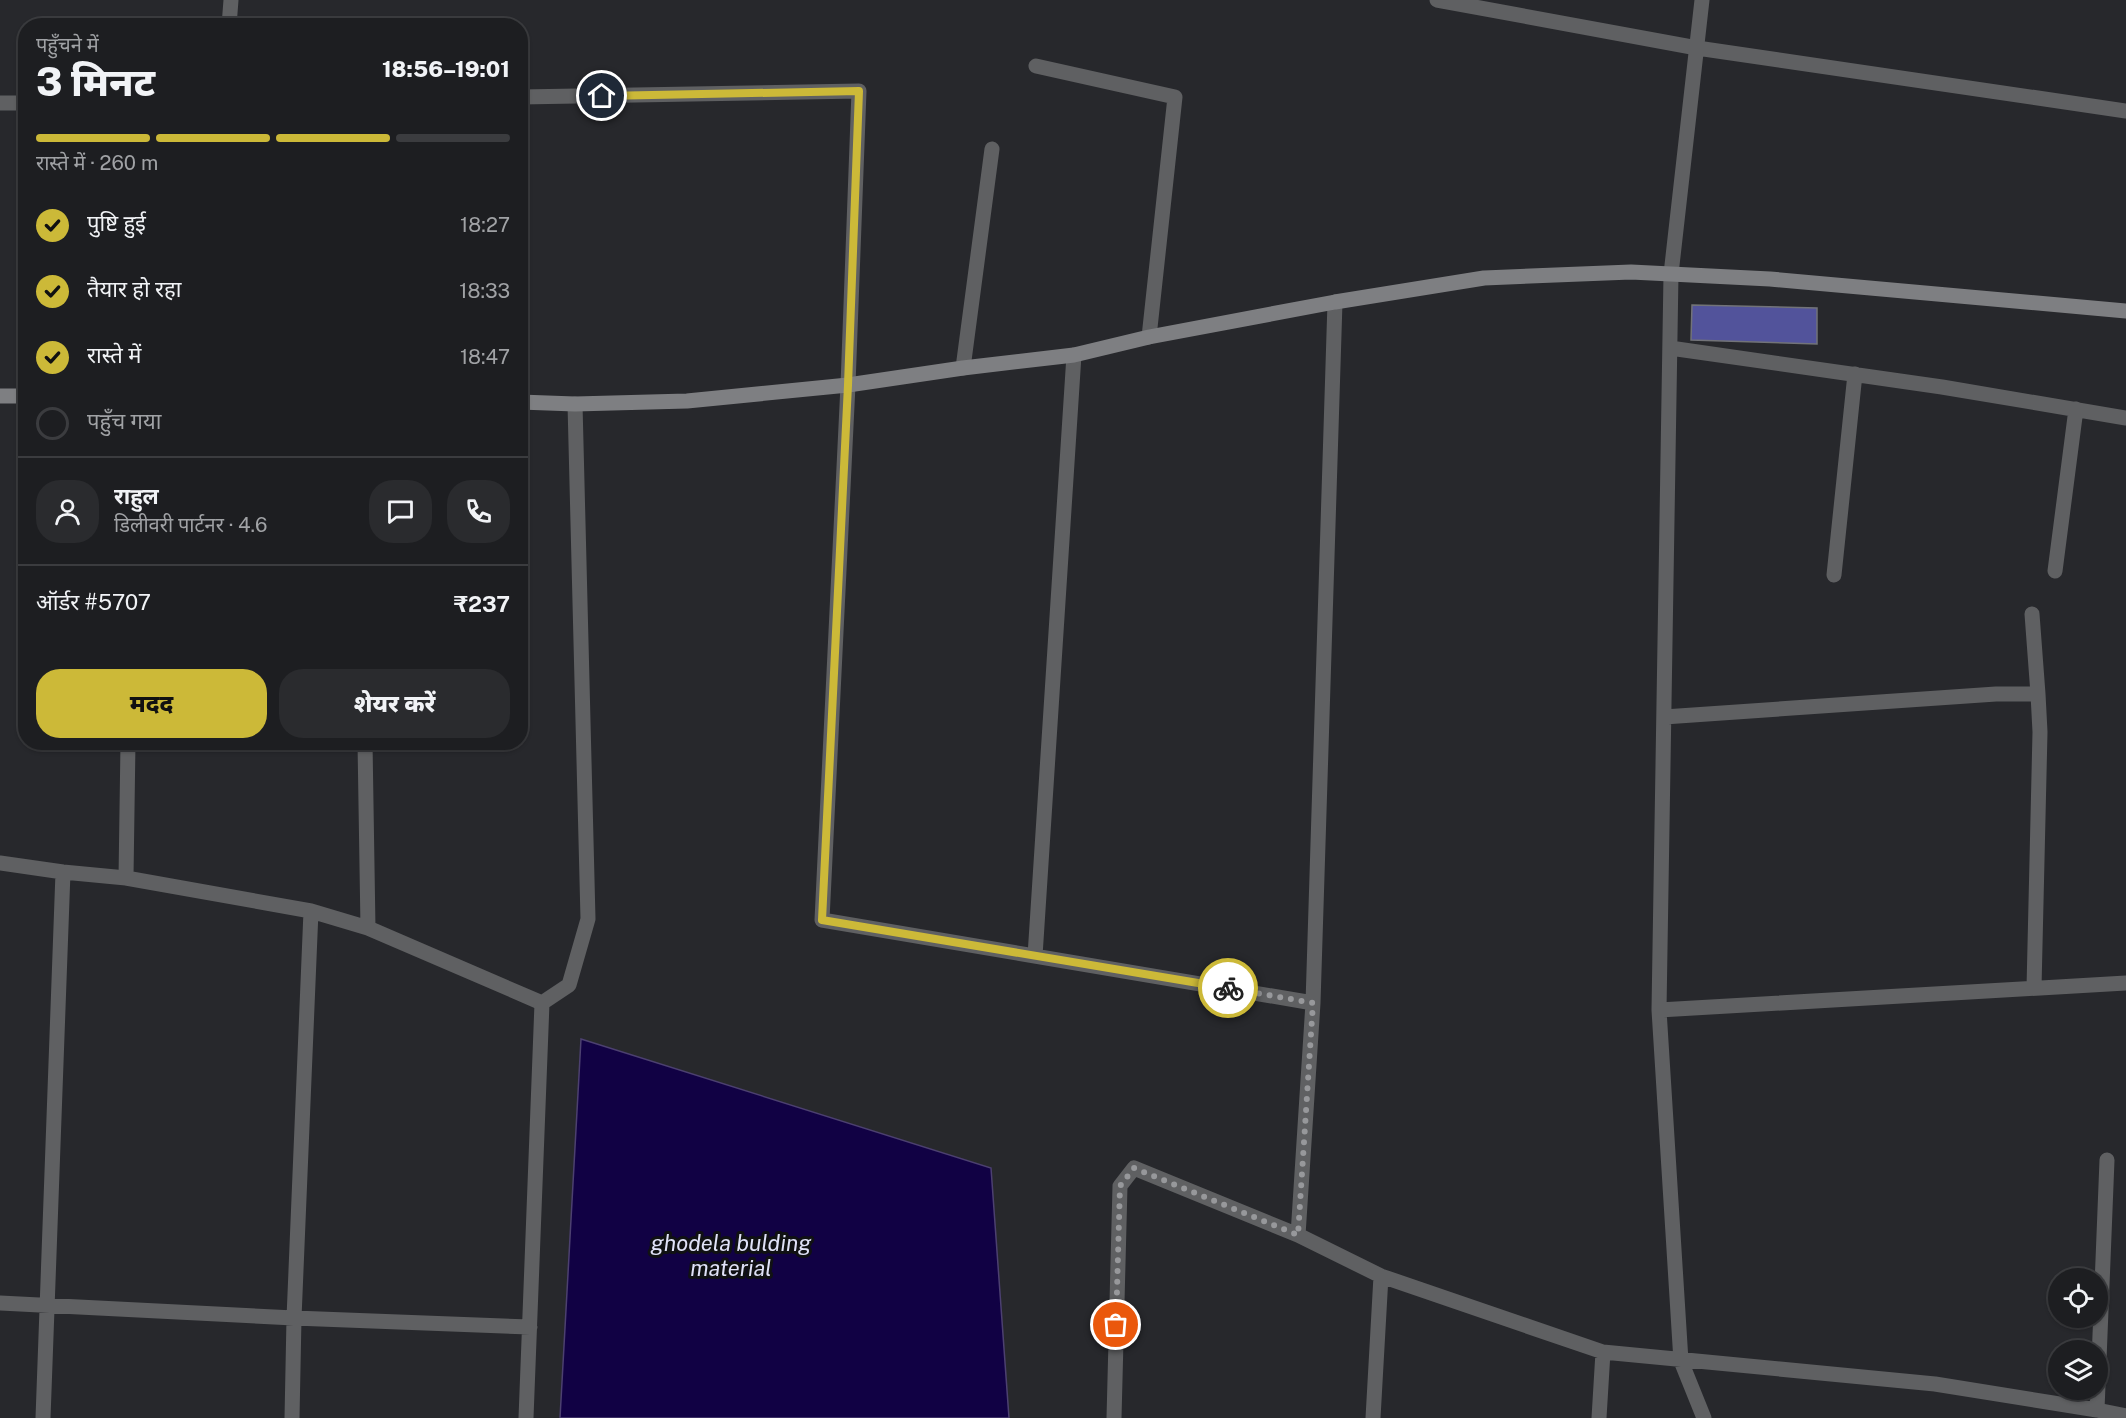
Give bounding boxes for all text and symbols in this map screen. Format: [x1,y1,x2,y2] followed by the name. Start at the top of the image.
[36,33,99,57] text: पहुँचने में
[382,56,510,82] text: 18:56–19:01
[36,59,155,105] text: 3 मिनट
[576,70,627,121] pin
[585,79,618,112] icon: home
[36,151,158,175] text: रास्ते में · 260 m
[36,209,69,242] icon: check
[87,210,146,236] text: पुष्टि हुई
[460,213,510,237] text: 18:27
[36,275,69,308] icon: check
[87,276,181,302] text: तैयार हो रहा
[459,279,510,303] text: 18:33
[36,341,69,374] icon: check
[87,342,141,368] text: रास्ते में
[460,345,510,369] text: 18:47
[87,408,161,434] text: पहुँच गया
[36,480,99,543] button: person
[369,480,432,543] button: chat
[447,480,510,543] button: phone
[114,483,159,509] text: राहुल
[114,513,268,537] text: डिलीवरी पार्टनर · 4.6
[36,589,151,615] text: ऑर्डर #5707
[454,591,510,617] text: ₹237
[36,669,267,738] button: मदद
[279,669,510,738] button: शेयर करें
[1198,958,1258,1018] courier
[1212,972,1245,1005] icon: bike
[650,1230,812,1281] water label: ghodela bulding material
[2048,1268,2108,1400] map controls
[2048,1268,2108,1328] button: locate
[1090,1299,1141,1350] pin
[1099,1308,1132,1341] icon: bag
[2048,1340,2108,1400] button: layers

